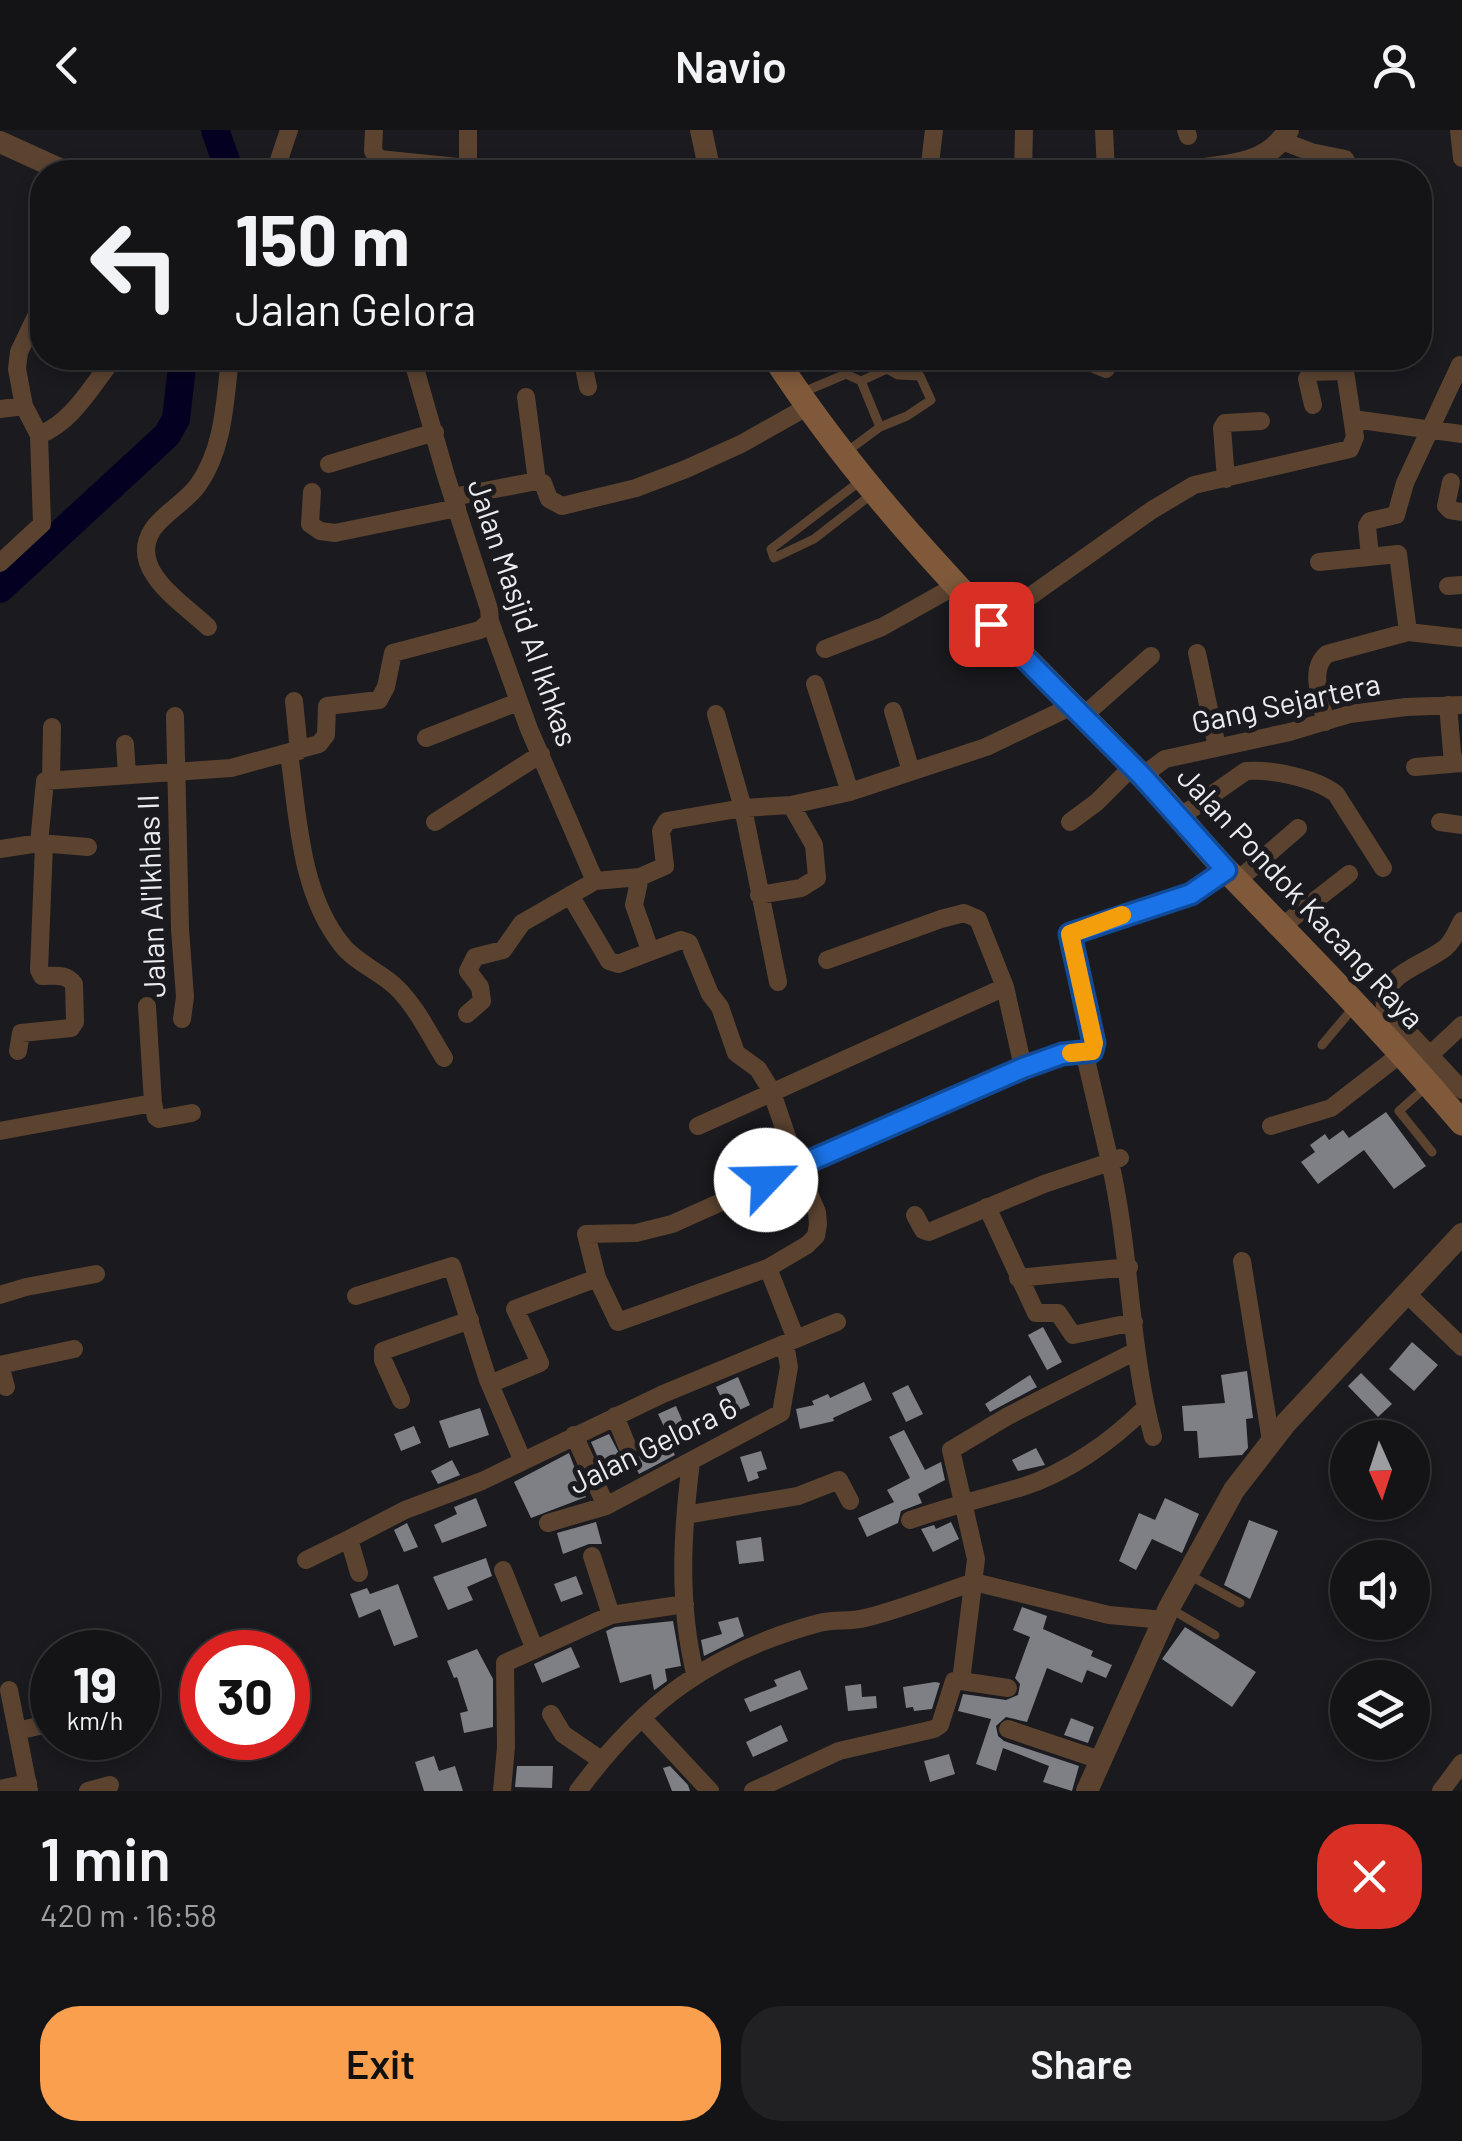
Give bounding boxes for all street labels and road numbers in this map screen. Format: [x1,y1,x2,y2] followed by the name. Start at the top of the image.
[461,474,587,751] street label: Jalan Masjid Al Ikhkas
[1188,664,1383,740] street label: Gang Sejartera
[1170,758,1432,1035] street label: Jalan Pondok Kacang Raya
[128,794,172,998] street label: Jalan Al'Ikhlas II
[562,1388,742,1500] street label: Jalan Gelora 6

